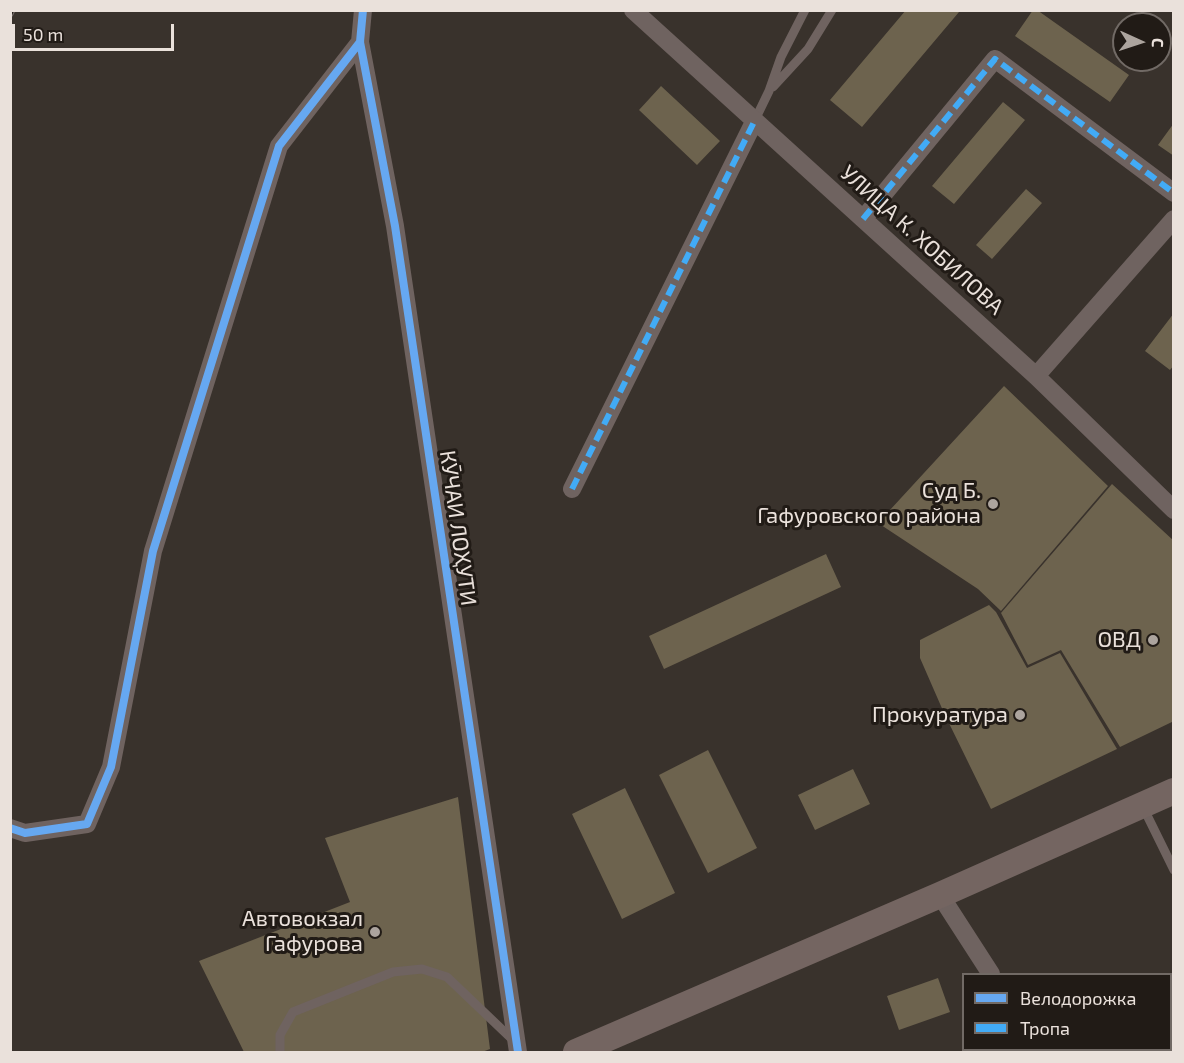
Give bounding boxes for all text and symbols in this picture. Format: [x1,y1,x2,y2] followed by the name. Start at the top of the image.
[15,12,177,50] scale bar
[1112,12,1172,72] north arrow
[23,23,63,45] text: 50 m
[1149,38,1168,48] text: С
[835,160,1009,320] street label: УЛИЦА К. ХОБИЛОВА
[434,449,482,607] street label: КӮЧАИ ЛОҲУТИ
[757,478,981,530] place label: Суд Б. Гафуровского района
[986,497,1000,511] marker: Суд Б. Гафуровского района
[1097,627,1141,653] place label: ОВД
[1146,633,1160,647] marker: ОВД
[872,702,1008,728] place label: Прокуратура
[1013,708,1027,722] marker: Прокуратура
[242,906,363,957] place label: Автовокзал Гафурова
[368,925,382,939] marker: Автовокзал Гафурова
[962,973,1172,1051] legend
[1020,987,1136,1009] text: Велодорожка
[1020,1017,1070,1039] text: Тропа

